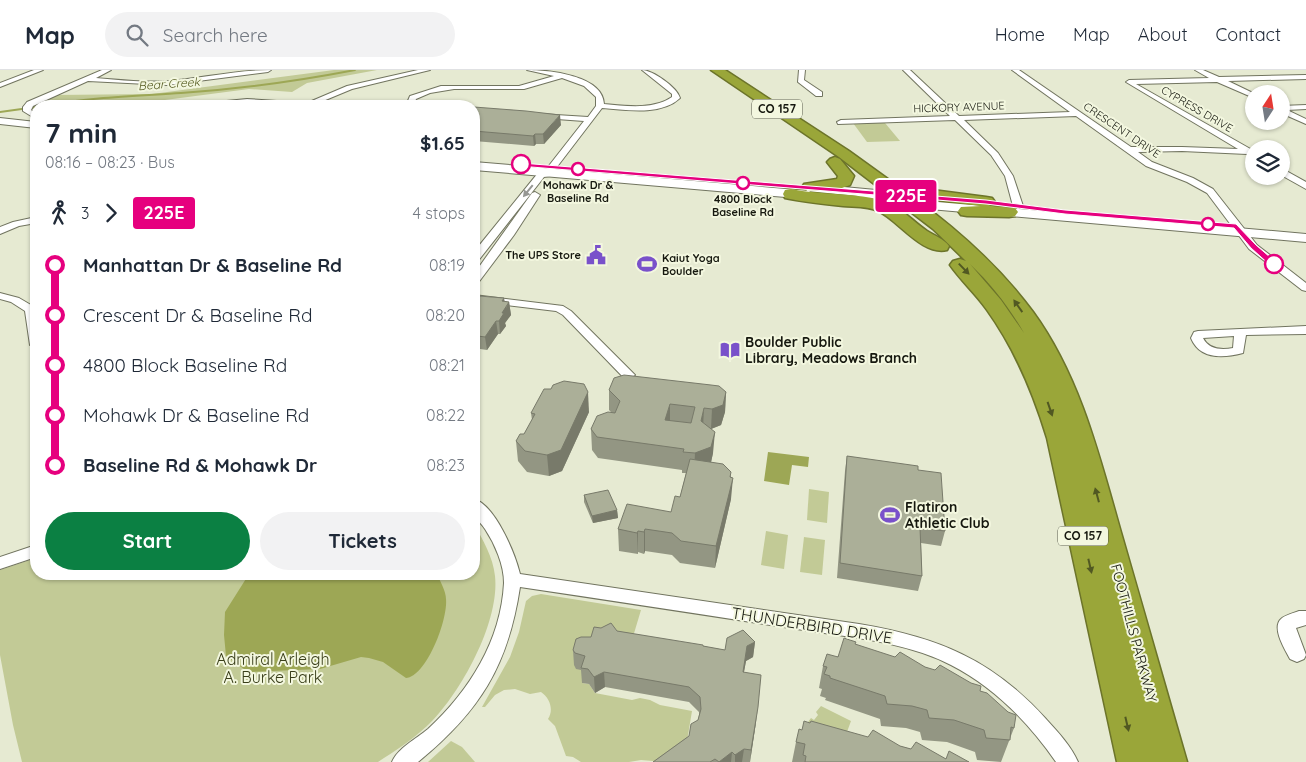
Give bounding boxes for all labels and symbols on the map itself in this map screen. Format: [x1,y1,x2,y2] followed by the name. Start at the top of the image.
[138,74,202,93] water label: Bear Creek
[1159,83,1235,135] street label: CYPRESS DRIVE
[1245,85,1290,130] north arrow
[913,98,1005,116] street label: HICKORY AVENUE
[1081,99,1163,161] street label: CRESCENT DRIVE
[752,100,802,118] road number: CO 157
[511,154,531,174] unlabelled marker
[571,162,585,176] marker: Mohawk Dr & Baseline Rd
[736,176,750,190] marker: 4800 Block Baseline Rd
[543,178,613,205] place label: Mohawk Dr & Baseline Rd
[871,180,941,212] line badge: 225E
[522,184,533,197] one-way arrow
[712,192,774,219] place label: 4800 Block Baseline Rd
[1201,217,1215,231] unlabelled marker
[585,244,607,266] public building icon: The UPS Store
[505,248,581,262] place label: The UPS Store
[662,251,720,278] place label: Kaiut Yoga Boulder
[636,253,658,275] sports icon: Kaiut Yoga Boulder
[1264,254,1284,274] unlabelled marker
[958,263,970,275] one-way arrow
[1013,299,1023,313] one-way arrow
[745,333,917,367] place label: Boulder Public Library, Meadows Branch
[719,339,741,361] library icon: Boulder Public Library, Meadows Branch
[1047,401,1054,416] one-way arrow
[1092,488,1100,503] one-way arrow
[905,498,990,532] place label: Flatiron Athletic Club
[879,504,901,526] sports icon: Flatiron Athletic Club
[1058,526,1108,546] road number: CO 157
[1086,559,1094,574] one-way arrow
[1107,562,1161,704] street label: FOOTHILLS PARKWAY
[730,602,894,648] street label: THUNDERBIRD DRIVE
[216,649,330,687] park label: Admiral Arleigh A. Burke Park
[1123,717,1131,732] one-way arrow

